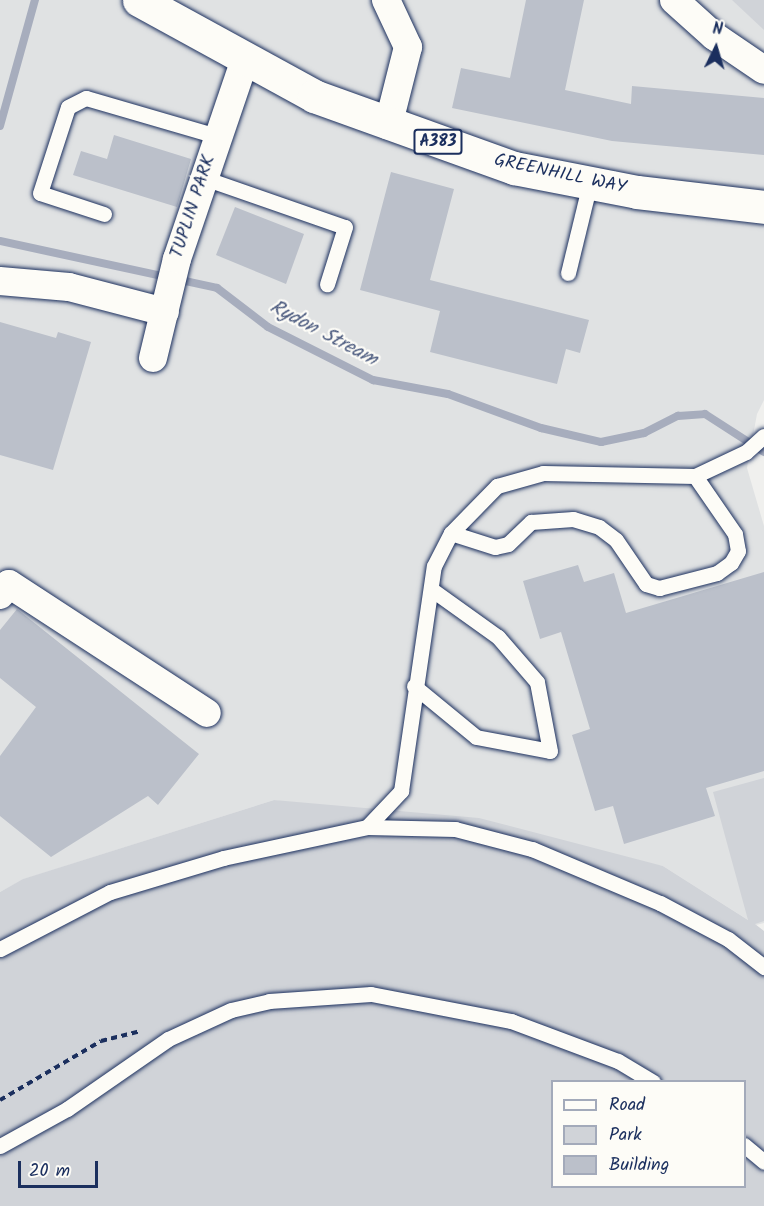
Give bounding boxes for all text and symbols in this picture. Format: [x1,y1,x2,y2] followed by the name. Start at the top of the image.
[711,17,724,42] text: N
[686,18,746,78] north arrow
[412,129,464,155] road number: A383
[492,150,628,200] street label: GREENHILL WAY
[167,153,221,261] street label: TUPLIN PARK
[265,296,381,372] water label: Rydon Stream
[551,1080,746,1188] legend
[609,1091,645,1120] text: Road
[609,1121,642,1150] text: Park
[21,1149,100,1187] scale bar
[609,1151,669,1180] text: Building
[29,1157,70,1186] text: 20 m

